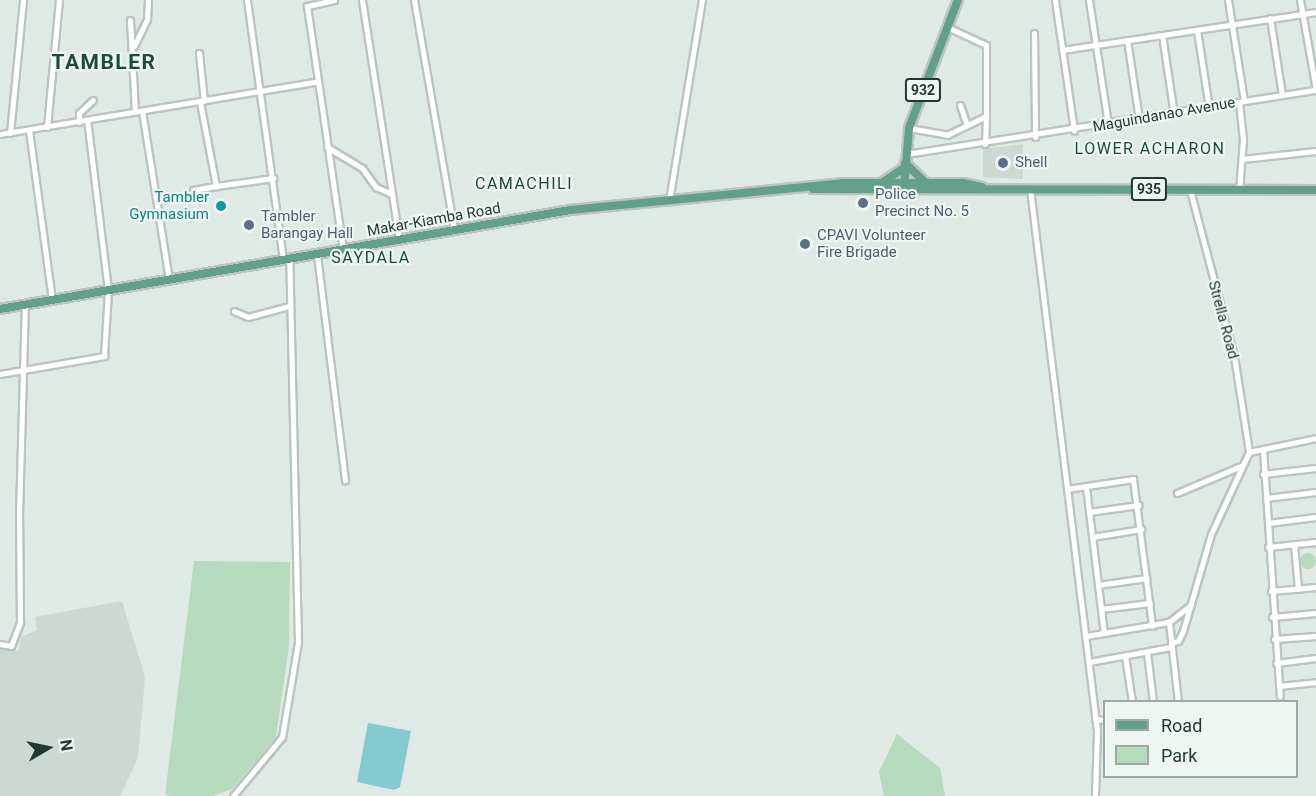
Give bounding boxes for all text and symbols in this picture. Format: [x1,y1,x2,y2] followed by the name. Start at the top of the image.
[52,49,156,75] district label: TAMBLER
[904,79,942,101] road number: 932
[1091,94,1237,136] street label: Maguindanao Avenue
[1075,139,1225,159] district label: LOWER ACHARON
[1015,154,1047,172] place label: Shell
[996,156,1010,170] marker: Shell
[475,174,573,194] district label: CAMACHILI
[1130,178,1168,200] road number: 935
[875,185,969,220] place label: Police Precinct No. 5
[129,188,209,223] place label: Tambler Gymnasium
[856,196,870,210] marker: Police Precinct No. 5
[214,199,228,213] marker: Tambler Gymnasium
[366,199,502,241] street label: Makar-Kiamba Road
[261,207,353,242] place label: Tambler Barangay Hall
[242,218,256,232] marker: Tambler Barangay Hall
[817,226,926,261] place label: CPAVI Volunteer Fire Brigade
[798,237,812,251] marker: CPAVI Volunteer Fire Brigade
[331,248,411,268] district label: SAYDALA
[1204,279,1242,361] street label: Strella Road
[1103,700,1298,778] legend
[1161,715,1202,736] text: Road
[18,718,78,778] north arrow
[56,738,77,752] text: N
[1161,745,1197,766] text: Park

